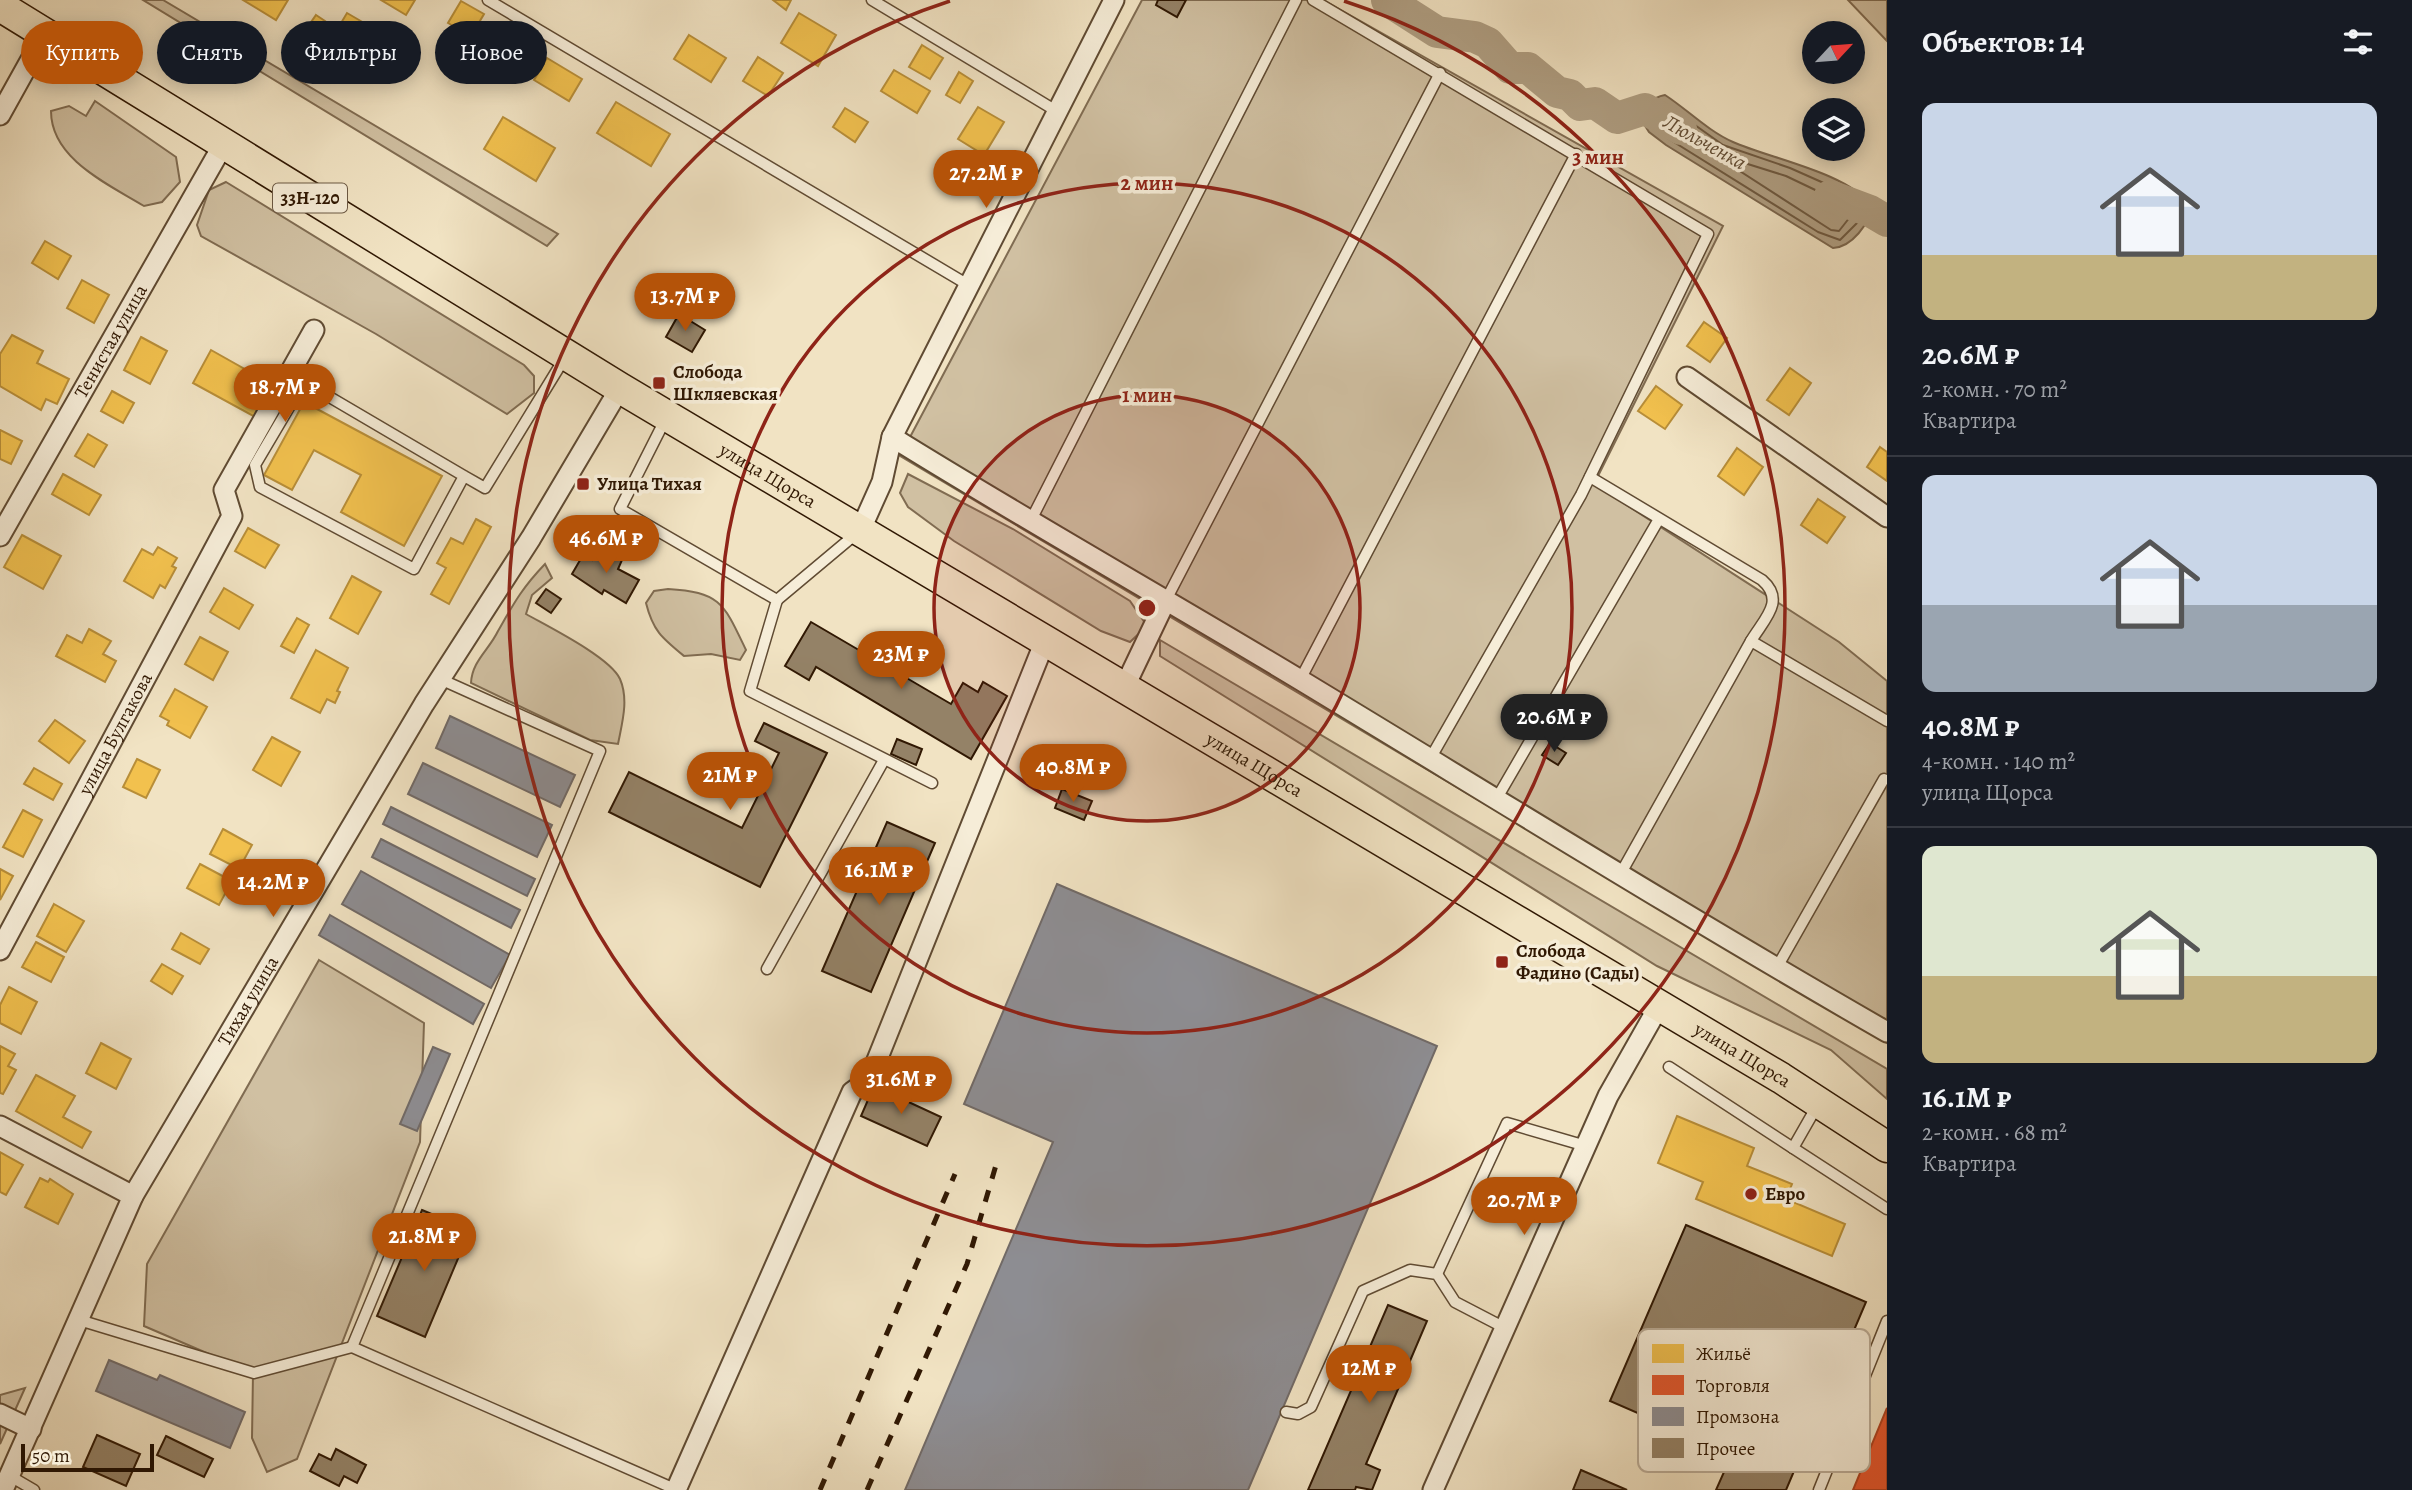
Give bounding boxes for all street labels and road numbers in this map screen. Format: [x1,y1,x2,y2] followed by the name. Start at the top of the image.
[273,183,347,212] road number: 33Н-120
[68,280,154,403] street label: Тенистая улица
[714,436,821,515] street label: улица Щорса
[72,668,159,801] street label: улица Булгакова
[1200,726,1308,804] street label: улица Щорса
[212,951,285,1051] street label: Тихая улица
[1688,1016,1796,1094] street label: улица Щорса

